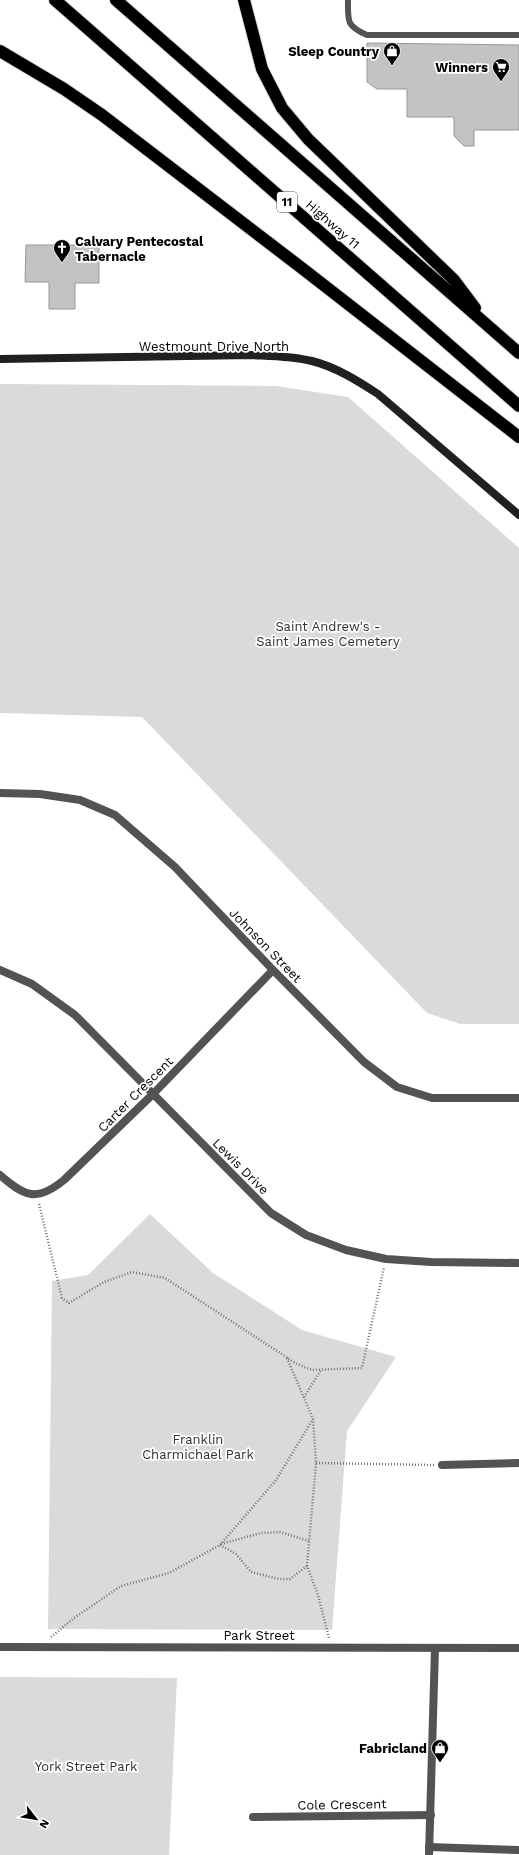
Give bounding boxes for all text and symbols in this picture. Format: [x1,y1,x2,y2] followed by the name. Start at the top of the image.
[382,41,402,66] shop icon: Sleep Country
[288,44,380,59] place label: Sleep Country
[491,57,511,82] supermarket icon: Winners
[435,60,488,75] place label: Winners
[277,192,297,212] road number: 11
[303,197,363,252] street label: Highway 11
[75,234,204,264] place label: Calvary Pentecostal Tabernacle
[52,238,72,263] church icon: Calvary Pentecostal Tabernacle
[139,339,289,354] street label: Westmount Drive North
[256,619,400,649] park label: Saint Andrew's - Saint James Cemetery
[226,905,305,986] street label: Johnson Street
[95,1053,176,1135] street label: Carter Crescent
[210,1135,272,1197] street label: Lewis Drive
[142,1432,254,1462] park label: Franklin Charmichael Park
[223,1628,295,1643] street label: Park Street
[430,1738,450,1763] shop icon: Fabricland
[359,1741,427,1756] place label: Fabricland
[35,1759,138,1774] park label: York Street Park
[297,1796,387,1813] street label: Cole Crescent
[16,1799,56,1839] north arrow
[36,1817,52,1831] text: N

